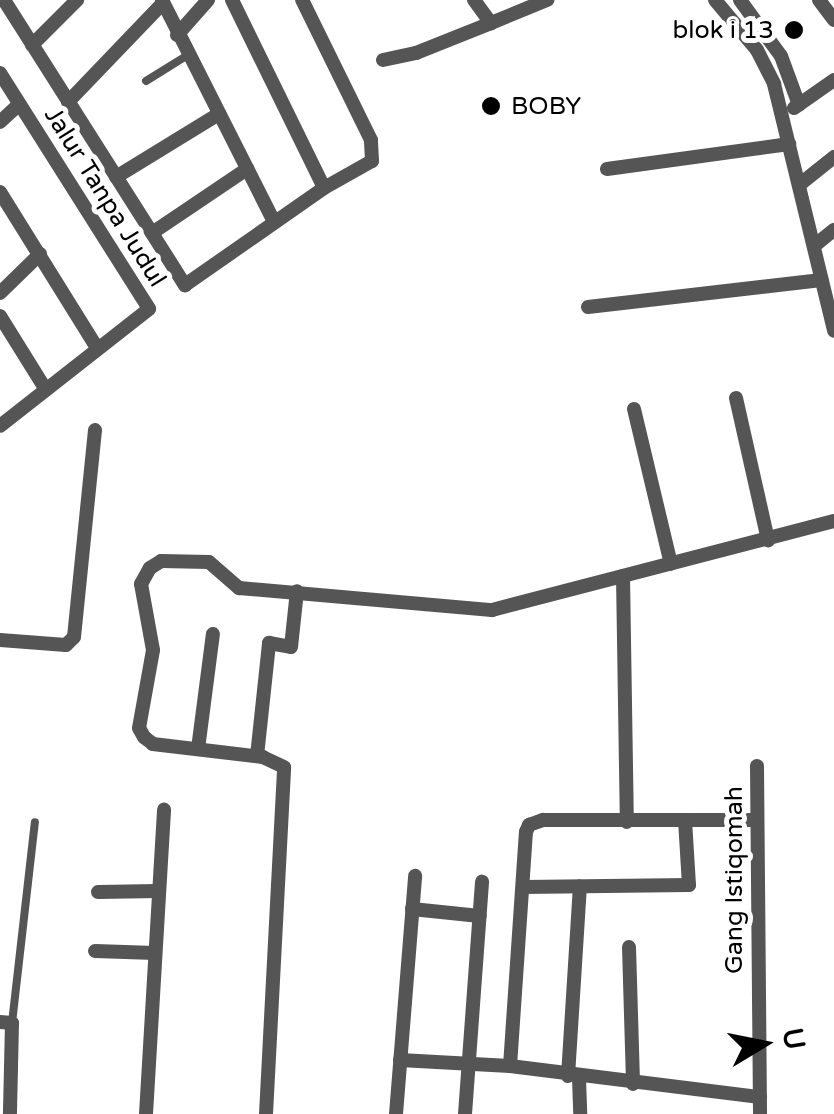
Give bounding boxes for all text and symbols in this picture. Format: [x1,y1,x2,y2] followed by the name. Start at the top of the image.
[673,15,774,45] place label: blok i 13
[783,19,805,41] marker: blok i 13
[511,91,581,121] place label: BOBY
[480,95,502,117] marker: BOBY
[38,102,172,292] street label: Jalur Tanpa Judul
[719,786,749,974] street label: Gang Istiqomah
[714,994,814,1094] north arrow
[775,1025,812,1052] text: U

